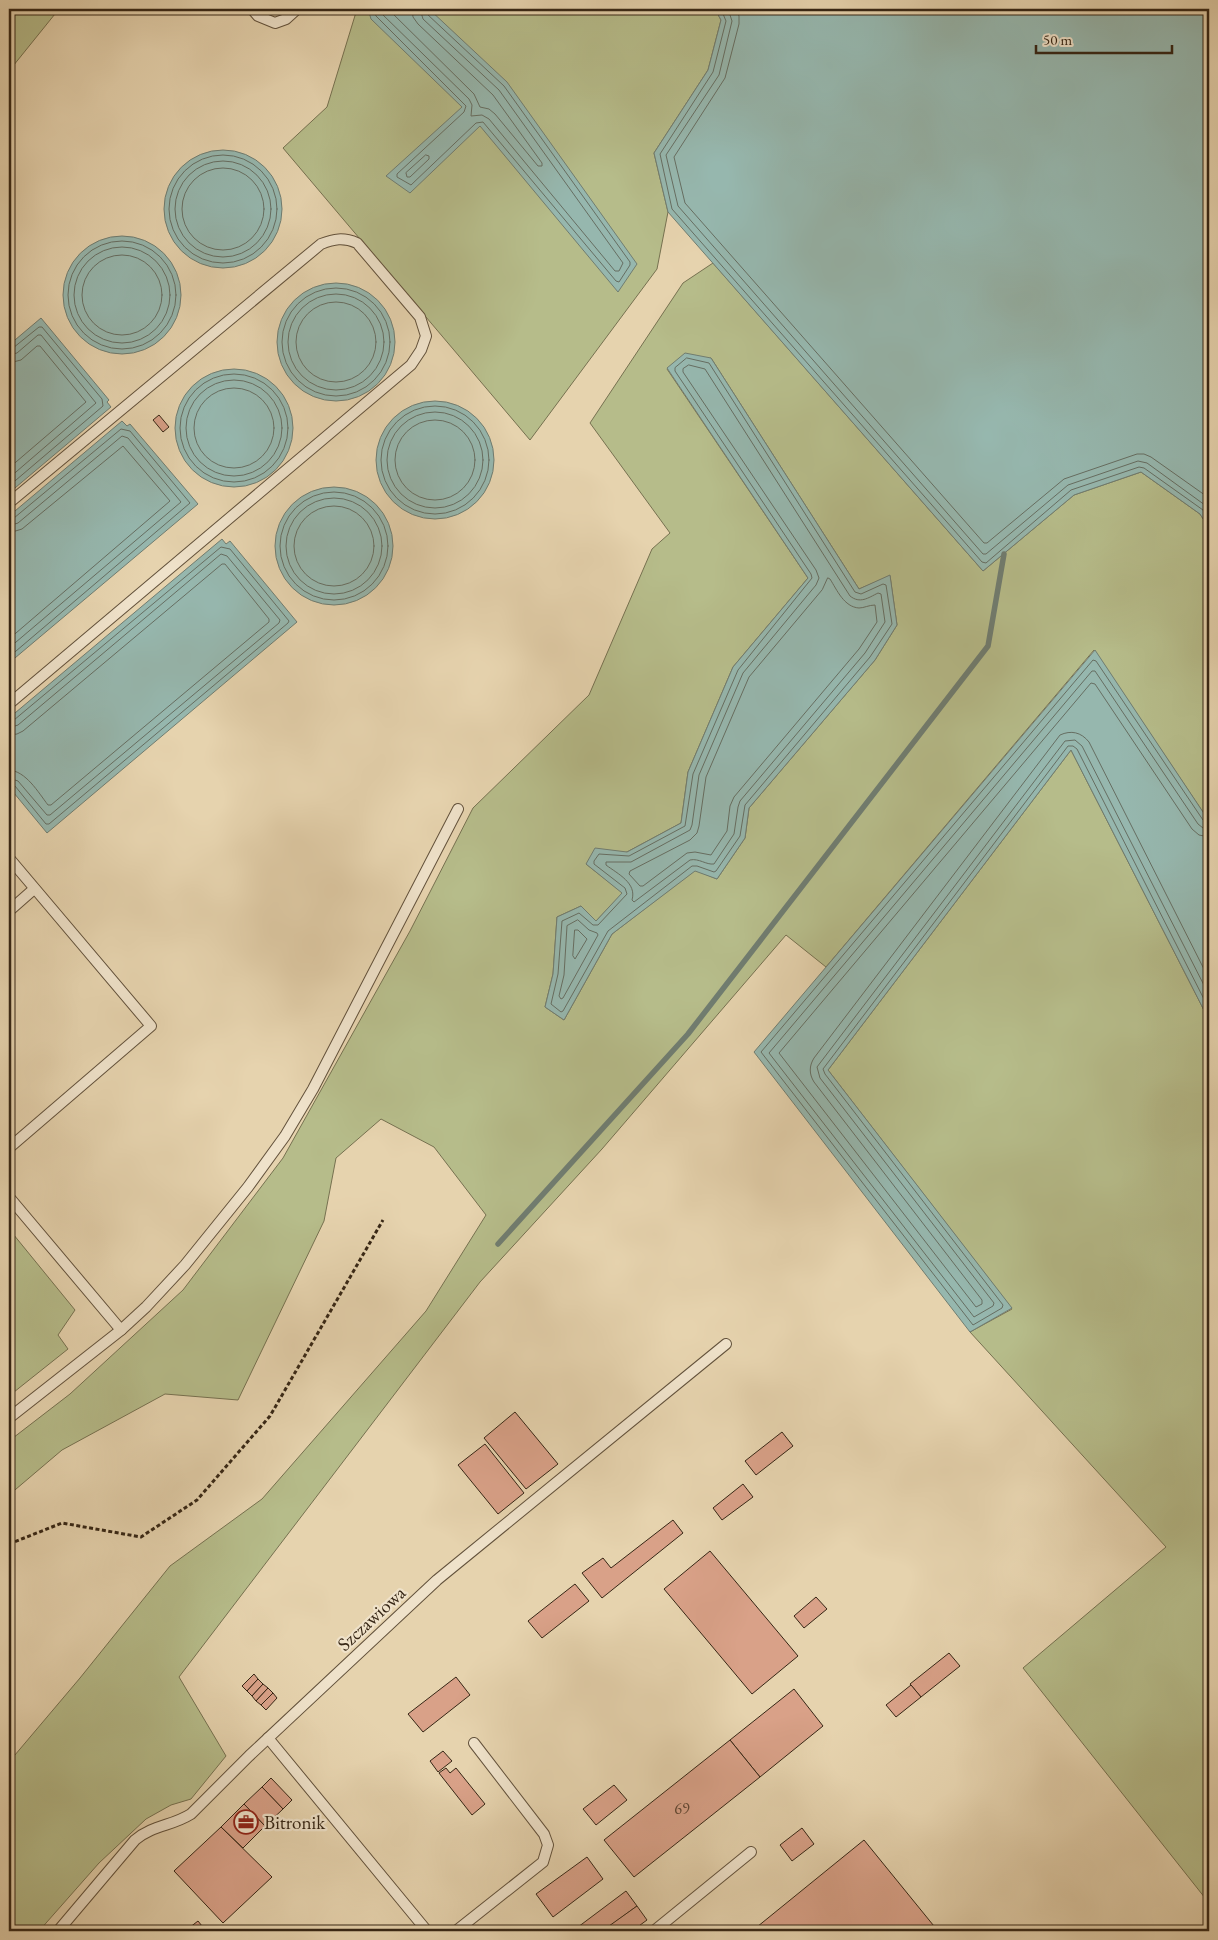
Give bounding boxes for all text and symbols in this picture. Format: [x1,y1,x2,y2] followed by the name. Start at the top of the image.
[1036,22,1172,54] scale bar
[1043,30,1072,49] text: 50 m
[332,1580,411,1656] street label: Szczawiowa
[674,1798,690,1819] house number: 69
[233,1809,259,1835] office icon: Bitronik
[264,1810,326,1835] place label: Bitronik

